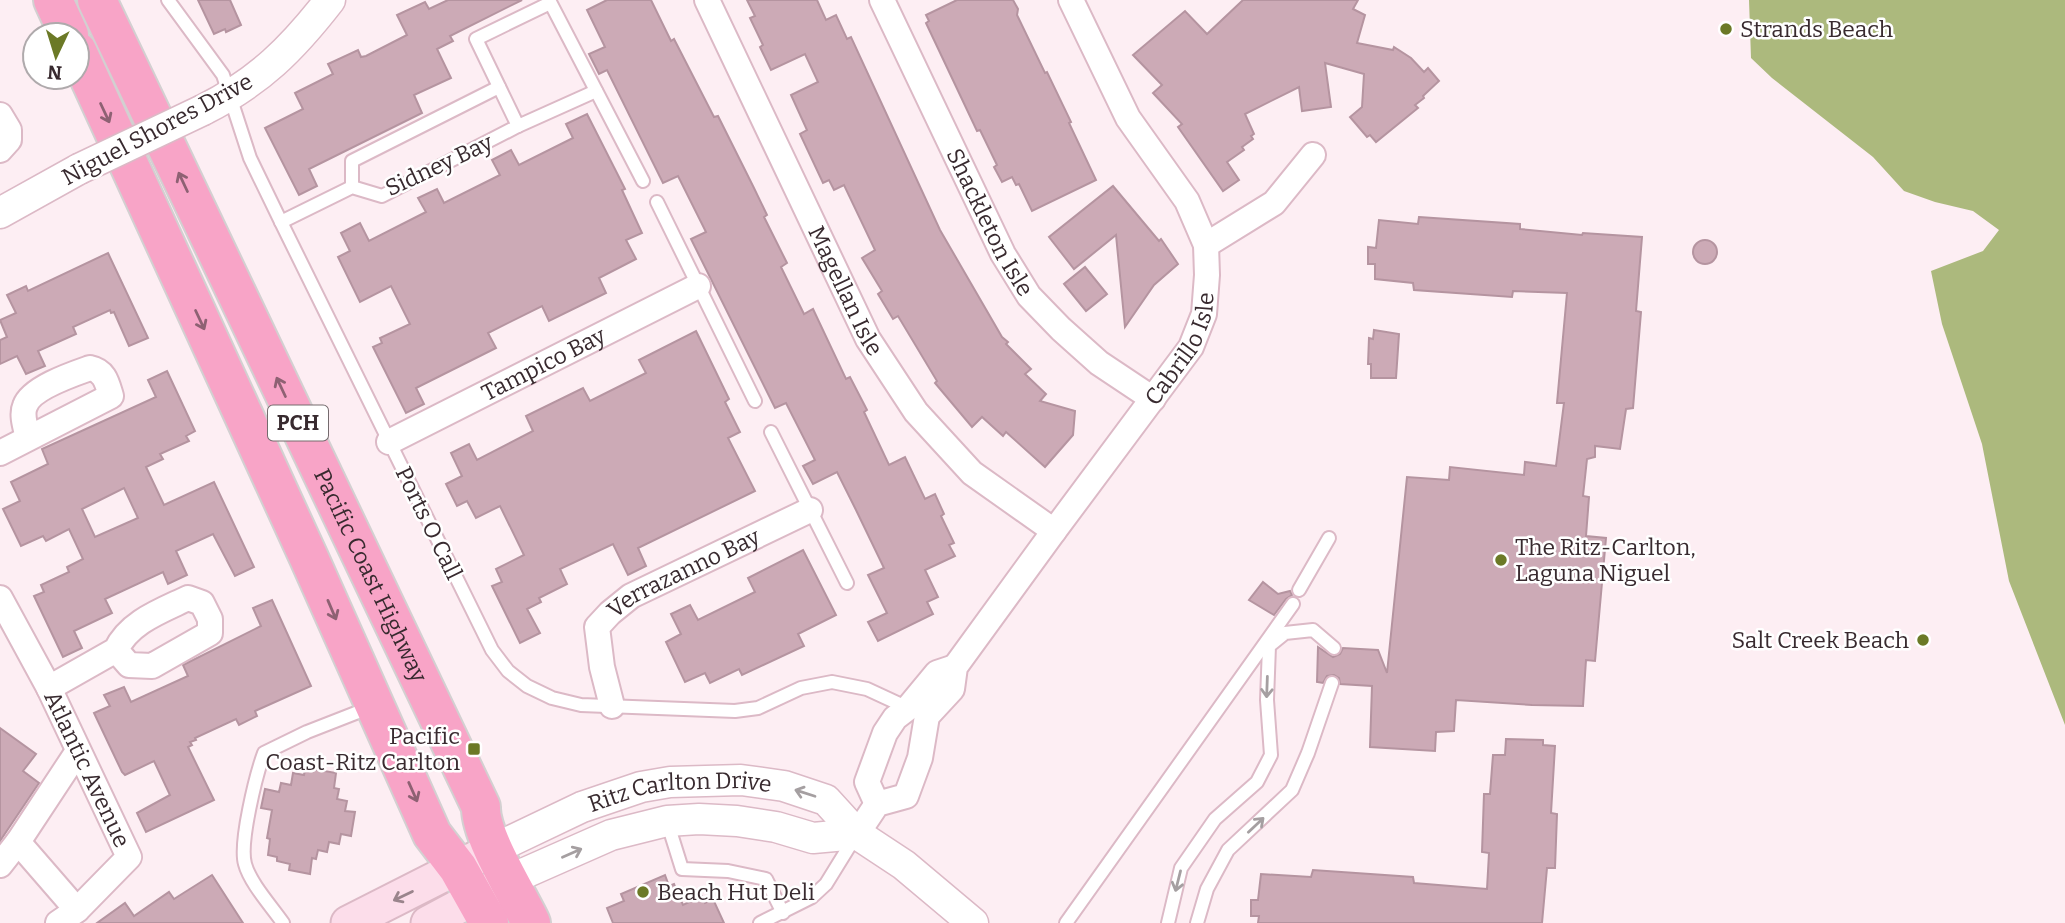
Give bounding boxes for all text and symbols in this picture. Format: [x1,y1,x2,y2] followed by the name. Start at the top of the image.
[1740,15,1893,43] place label: Strands Beach
[21,21,91,91] north arrow
[1718,21,1734,37] marker: Strands Beach
[46,60,63,84] text: N
[57,67,257,191] street label: Niguel Shores Drive
[100,103,113,124] one-way arrow
[381,128,498,202] street label: Sidney Bay
[941,144,1040,301] street label: Shackleton Isle
[176,172,190,193] one-way arrow
[802,221,889,361] street label: Magellan Isle
[1139,291,1220,411] street label: Cabrillo Isle
[194,309,207,330] one-way arrow
[477,321,611,407] street label: Tampico Bay
[274,377,288,398] one-way arrow
[268,406,328,440] road number: PCH
[390,462,469,584] street label: Ports O Call
[308,464,434,687] street label: Pacific Coast Highway
[602,522,765,624] street label: Verrazanno Bay
[1515,533,1696,587] place label: The Ritz-Carlton, Laguna Niguel
[1493,552,1509,568] marker: The Ritz-Carlton, Laguna Niguel
[326,599,339,620] one-way arrow
[1732,626,1909,654] place label: Salt Creek Beach
[1915,632,1931,648] marker: Salt Creek Beach
[1261,675,1274,698] one-way arrow
[38,686,136,852] street label: Atlantic Avenue
[265,722,460,776] place label: Pacific Coast-Ritz Carlton
[466,741,482,757] marker: Pacific Coast-Ritz Carlton
[585,766,773,818] street label: Ritz Carlton Drive
[407,780,420,802] one-way arrow
[794,786,816,799] one-way arrow
[1247,816,1264,833] one-way arrow
[561,846,582,859] one-way arrow
[1171,869,1184,891] one-way arrow
[657,878,815,906] place label: Beach Hut Deli
[635,884,651,900] marker: Beach Hut Deli
[393,890,414,903] one-way arrow

